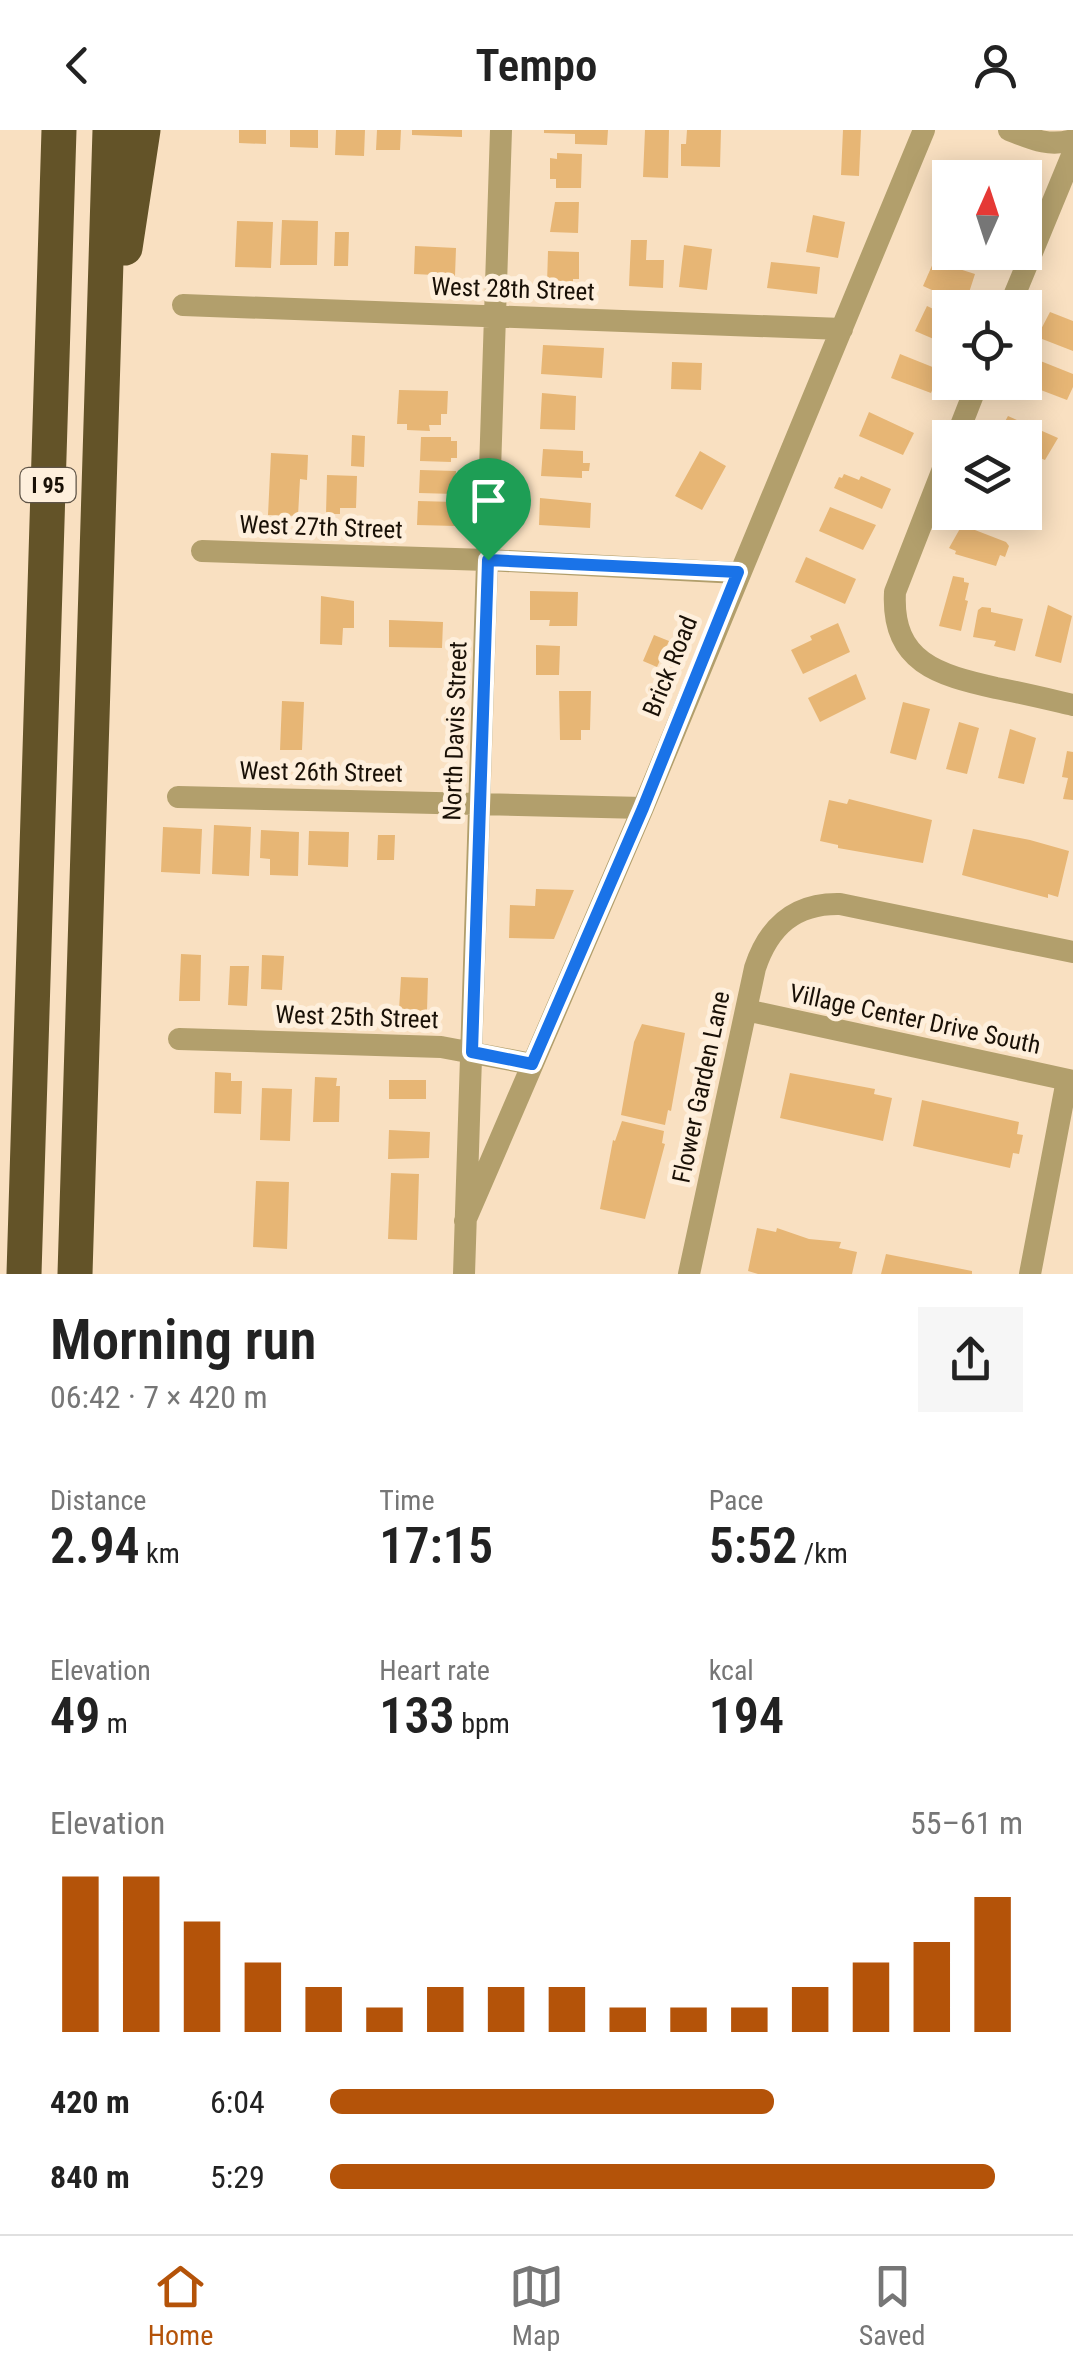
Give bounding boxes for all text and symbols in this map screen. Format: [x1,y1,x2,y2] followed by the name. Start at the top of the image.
[50,38,105,93] icon: back
[968,38,1023,93] icon: person
[476,39,597,92] text: Tempo
[932,160,1042,270] north arrow
[932,160,1042,530] map controls
[431,272,595,306] street label: West 28th Street
[932,290,1042,400] button: locate
[932,420,1042,530] button: layers
[446,458,531,561] pin
[20,468,76,502] road number: I 95
[461,473,516,528] icon: arrive
[239,510,403,544] street label: West 27th Street
[637,612,703,720] street label: Brick Road
[437,641,473,821] street label: North Davis Street
[239,756,403,788] street label: West 26th Street
[787,978,1043,1060] street label: Village Center Drive South
[666,988,736,1186] street label: Flower Garden Lane
[275,1000,439,1034] street label: West 25th Street
[918,1307,1023,1412] button: share
[50,1308,316,1372] text: Morning run
[50,1378,268,1416] text: 06:42 · 7 × 420 m
[50,1484,147,1517] text: Distance
[379,1484,435,1517] text: Time
[709,1484,764,1517] text: Pace
[50,1517,140,1575] text: 2.94
[379,1517,493,1575] text: 17:15
[709,1517,797,1575] text: 5:52
[140,1537,180,1570] text: km
[797,1537,848,1570] text: /km
[50,1654,151,1687] text: Elevation
[379,1654,490,1687] text: Heart rate
[709,1654,754,1687] text: kcal
[50,1687,100,1745] text: 49
[379,1687,455,1745] text: 133
[709,1687,784,1745] text: 194
[100,1707,128,1740] text: m
[455,1707,510,1740] text: bpm
[50,1804,165,1842] text: Elevation
[910,1804,1023,1842] text: 55–61 m
[50,2083,130,2121] text: 420 m
[210,2083,265,2121] text: 6:04
[50,2158,130,2196] text: 840 m
[210,2158,265,2196] text: 5:29
[148,2259,213,2352] tab: Home
[509,2259,564,2352] tab: Map
[859,2259,925,2352] tab: Saved

